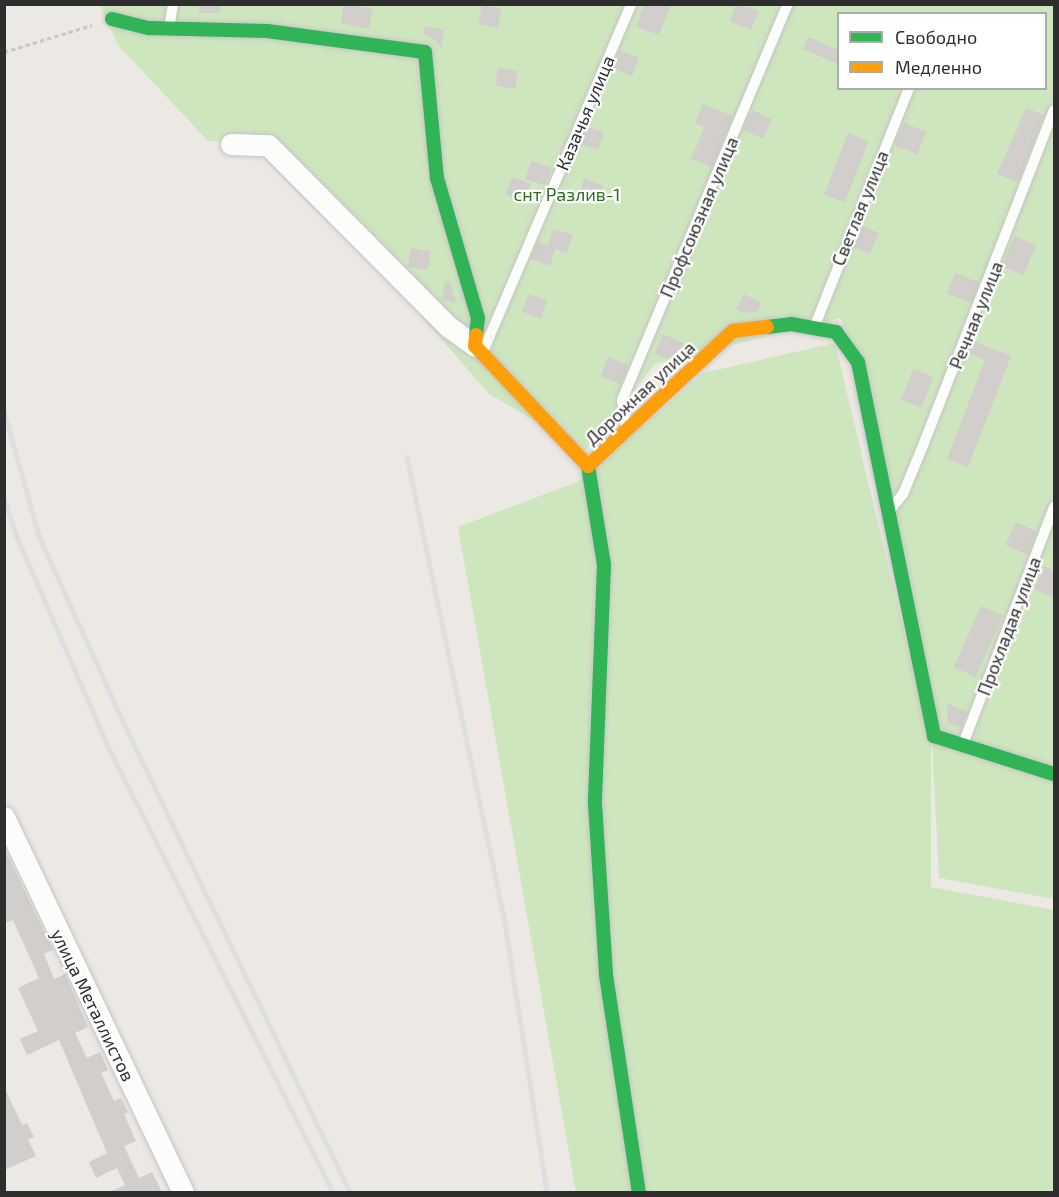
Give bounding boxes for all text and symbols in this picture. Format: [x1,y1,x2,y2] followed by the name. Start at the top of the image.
[837,12,1047,90] legend
[895,26,977,48] text: Свободно
[551,52,619,174] street label: Казачья улица
[895,56,982,78] text: Медленно
[655,133,743,301] street label: Профсоюзная улица
[827,147,893,269] street label: Светлая улица
[514,183,620,205] park label: снт Разлив-1
[945,258,1007,372] street label: Речная улица
[581,337,699,449] street label: Дорожная улица
[973,554,1045,698] street label: Прохладая улица
[47,925,139,1085] street label: улица Металлистов

